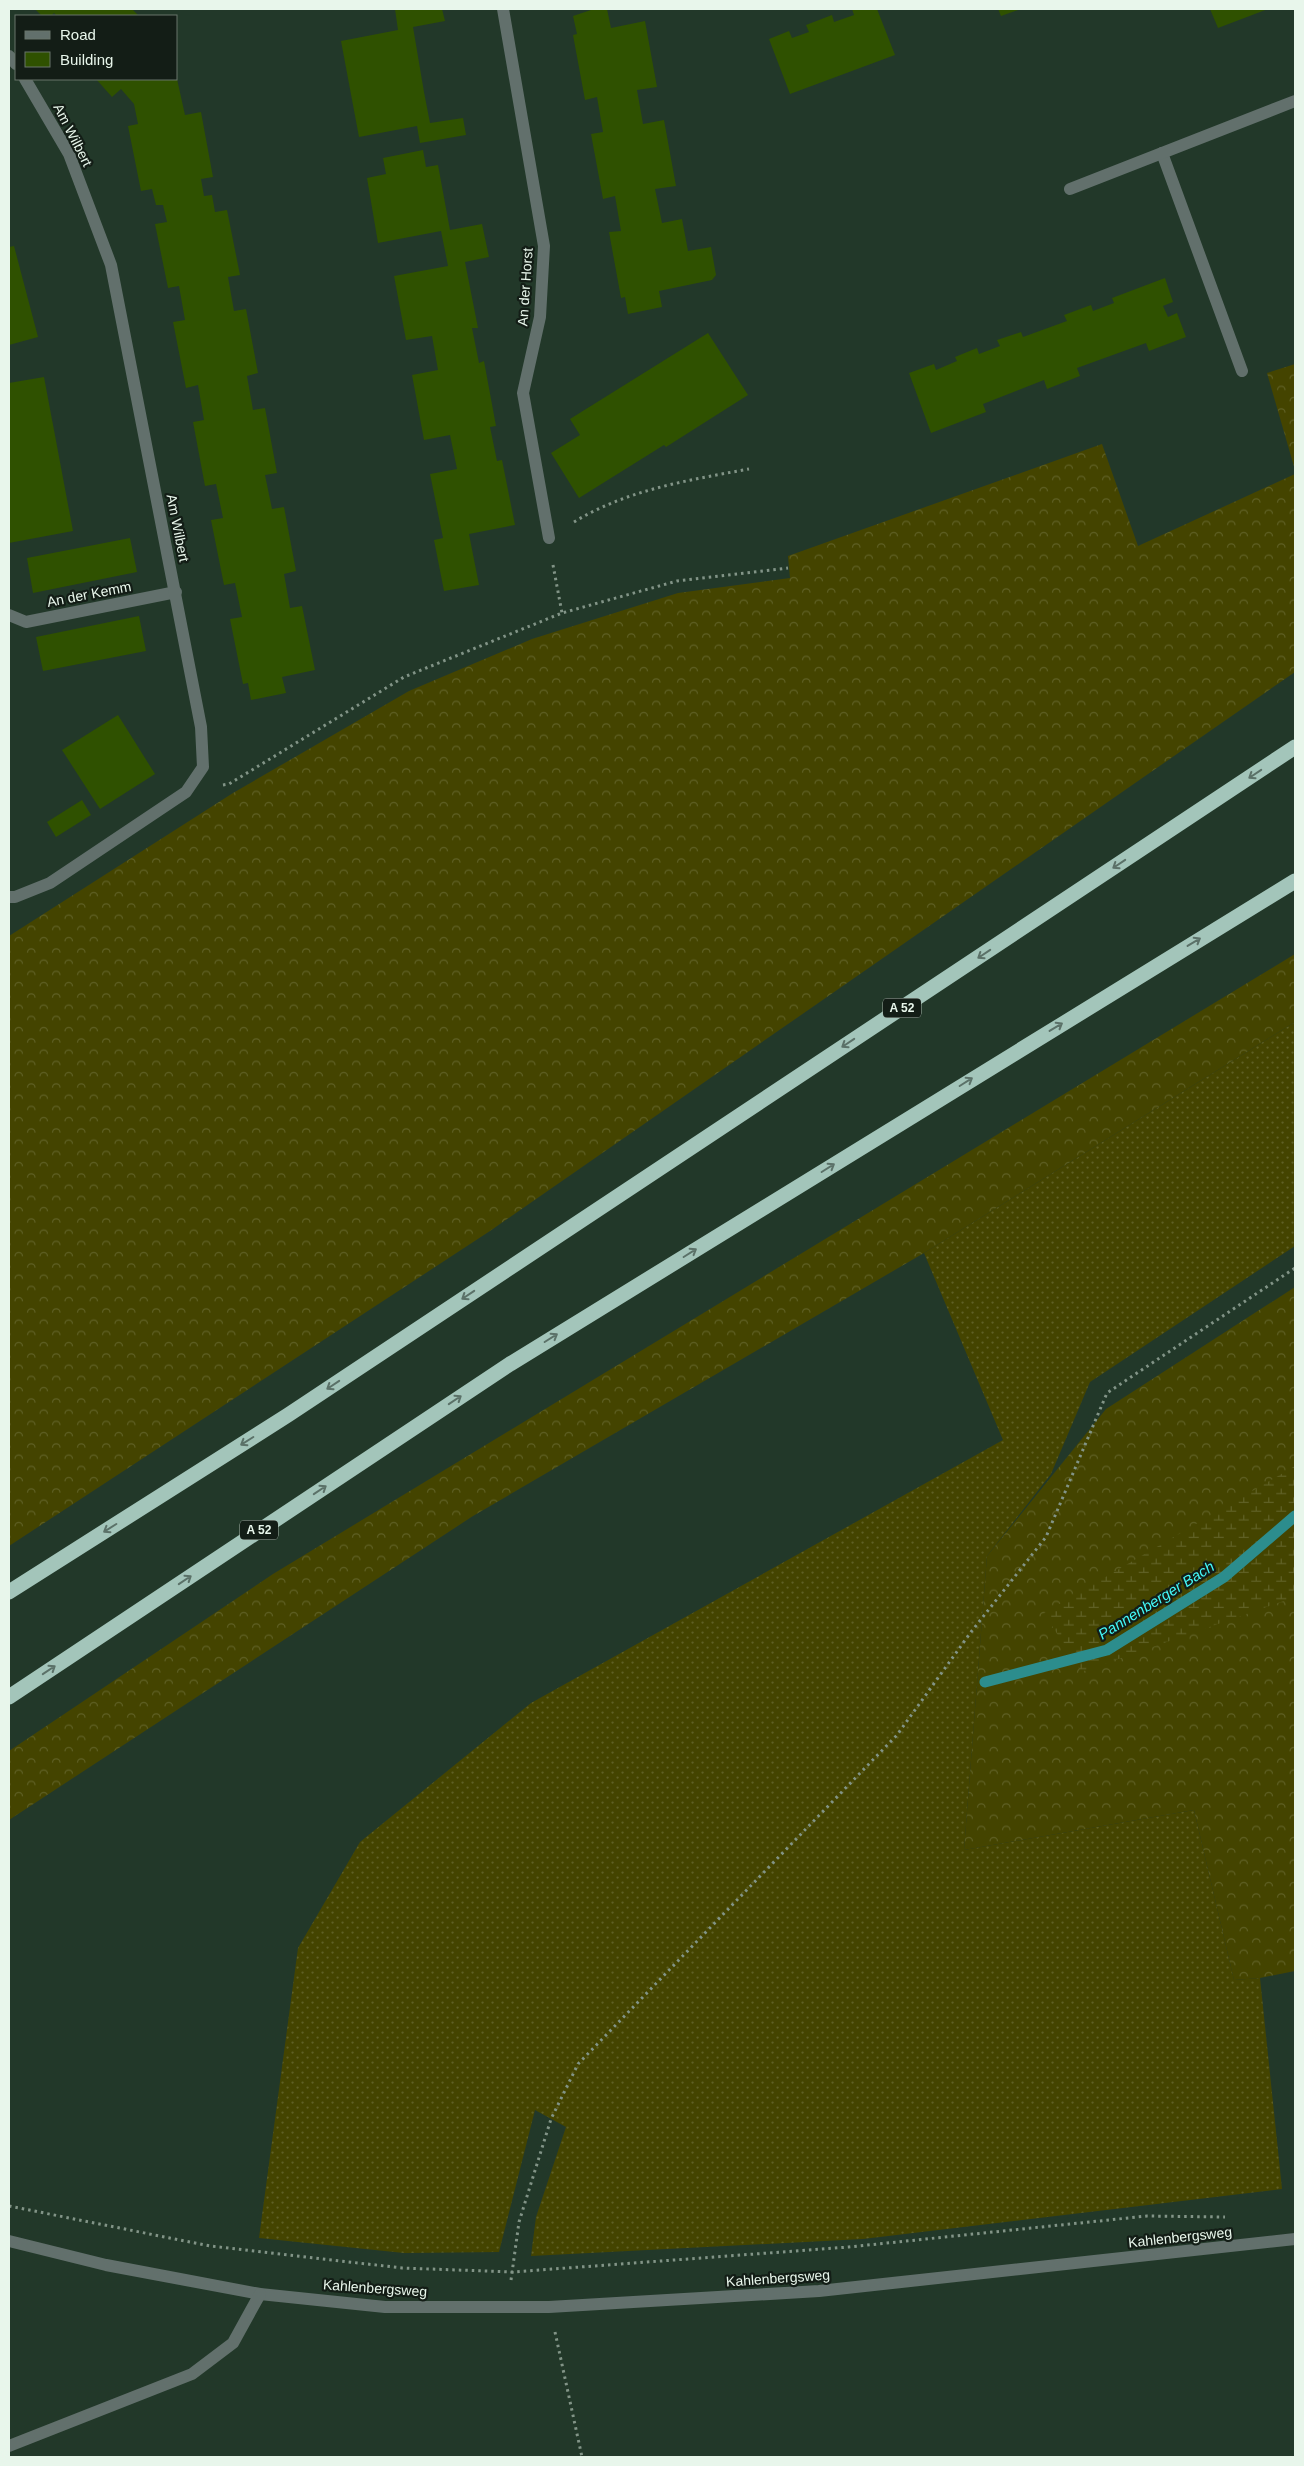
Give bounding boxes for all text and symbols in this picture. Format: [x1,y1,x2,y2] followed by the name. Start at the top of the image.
[15,15,178,80] legend
[60,26,96,43] text: Road
[60,51,113,68] text: Building
[50,101,96,169] street label: Am Wilbert
[514,247,536,327] street label: An der Horst
[164,493,192,563] street label: Am Wilbert
[45,578,133,610] street label: An der Kemm
[1248,770,1262,780] one-way arrow
[1112,859,1126,869] one-way arrow
[1187,937,1201,947] one-way arrow
[977,949,991,959] one-way arrow
[883,998,921,1018] road number: A 52
[1048,1022,1062,1032] one-way arrow
[841,1038,855,1049] one-way arrow
[959,1077,973,1087] one-way arrow
[820,1162,834,1172] one-way arrow
[682,1248,696,1258] one-way arrow
[462,1290,476,1300] one-way arrow
[544,1333,558,1343] one-way arrow
[326,1380,340,1390] one-way arrow
[448,1395,462,1405] one-way arrow
[240,1437,254,1447] one-way arrow
[313,1485,327,1495] one-way arrow
[240,1520,278,1540] road number: A 52
[103,1524,117,1534] one-way arrow
[1095,1557,1217,1643] water label: Pannenberger Bach
[177,1575,191,1585] one-way arrow
[42,1665,56,1675] one-way arrow
[1127,2224,1233,2250] street label: Kahlenbergsweg
[725,2266,831,2290] street label: Kahlenbergsweg
[322,2276,428,2300] street label: Kahlenbergsweg

